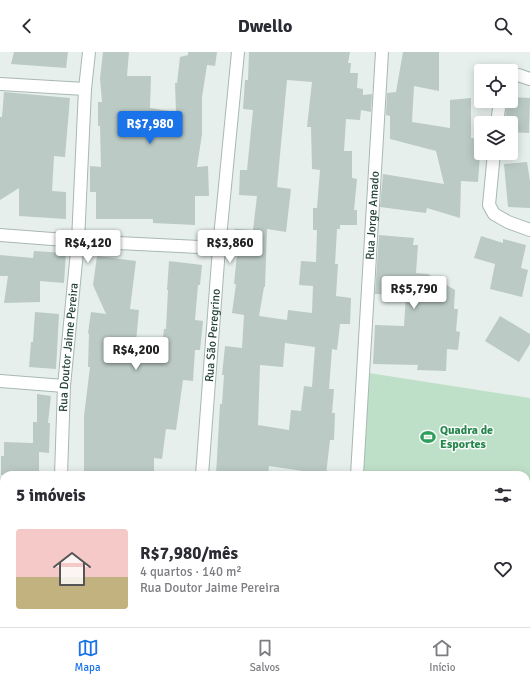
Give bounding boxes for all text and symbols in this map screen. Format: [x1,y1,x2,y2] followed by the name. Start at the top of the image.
[16,15,38,37] icon: back
[238,15,292,37] text: Dwello
[492,15,514,37] icon: search
[474,64,518,160] map controls
[474,64,518,108] button: locate
[113,111,187,145] pin: R$7,980
[127,116,173,132] text: R$7,980
[474,116,518,160] button: layers
[362,171,382,260] street label: Rua Jorge Amado
[51,230,125,264] pin: R$4,120
[193,230,267,264] pin: R$3,860
[65,235,111,251] text: R$4,120
[207,235,253,251] text: R$3,860
[377,276,451,310] pin: R$5,790
[391,281,437,297] text: R$5,790
[56,282,81,412] street label: Rua Doutor Jaime Pereira
[201,288,223,383] street label: Rua São Peregrino
[99,337,173,371] pin: R$4,200
[113,342,159,358] text: R$4,200
[440,423,493,452] place label: Quadra de Esportes
[419,428,437,446] sports icon: Quadra de Esportes
[492,484,514,506] icon: filters
[16,485,86,506] text: 5 imóveis
[140,543,238,564] text: R$7,980/mês
[48,545,96,593] icon: home
[492,558,514,580] icon: heart
[140,564,242,580] text: 4 quartos · 140 m²
[140,580,280,596] text: Rua Doutor Jaime Pereira
[75,637,100,674] tab: Mapa
[250,637,280,674] tab: Salvos
[429,637,455,674] tab: Início

